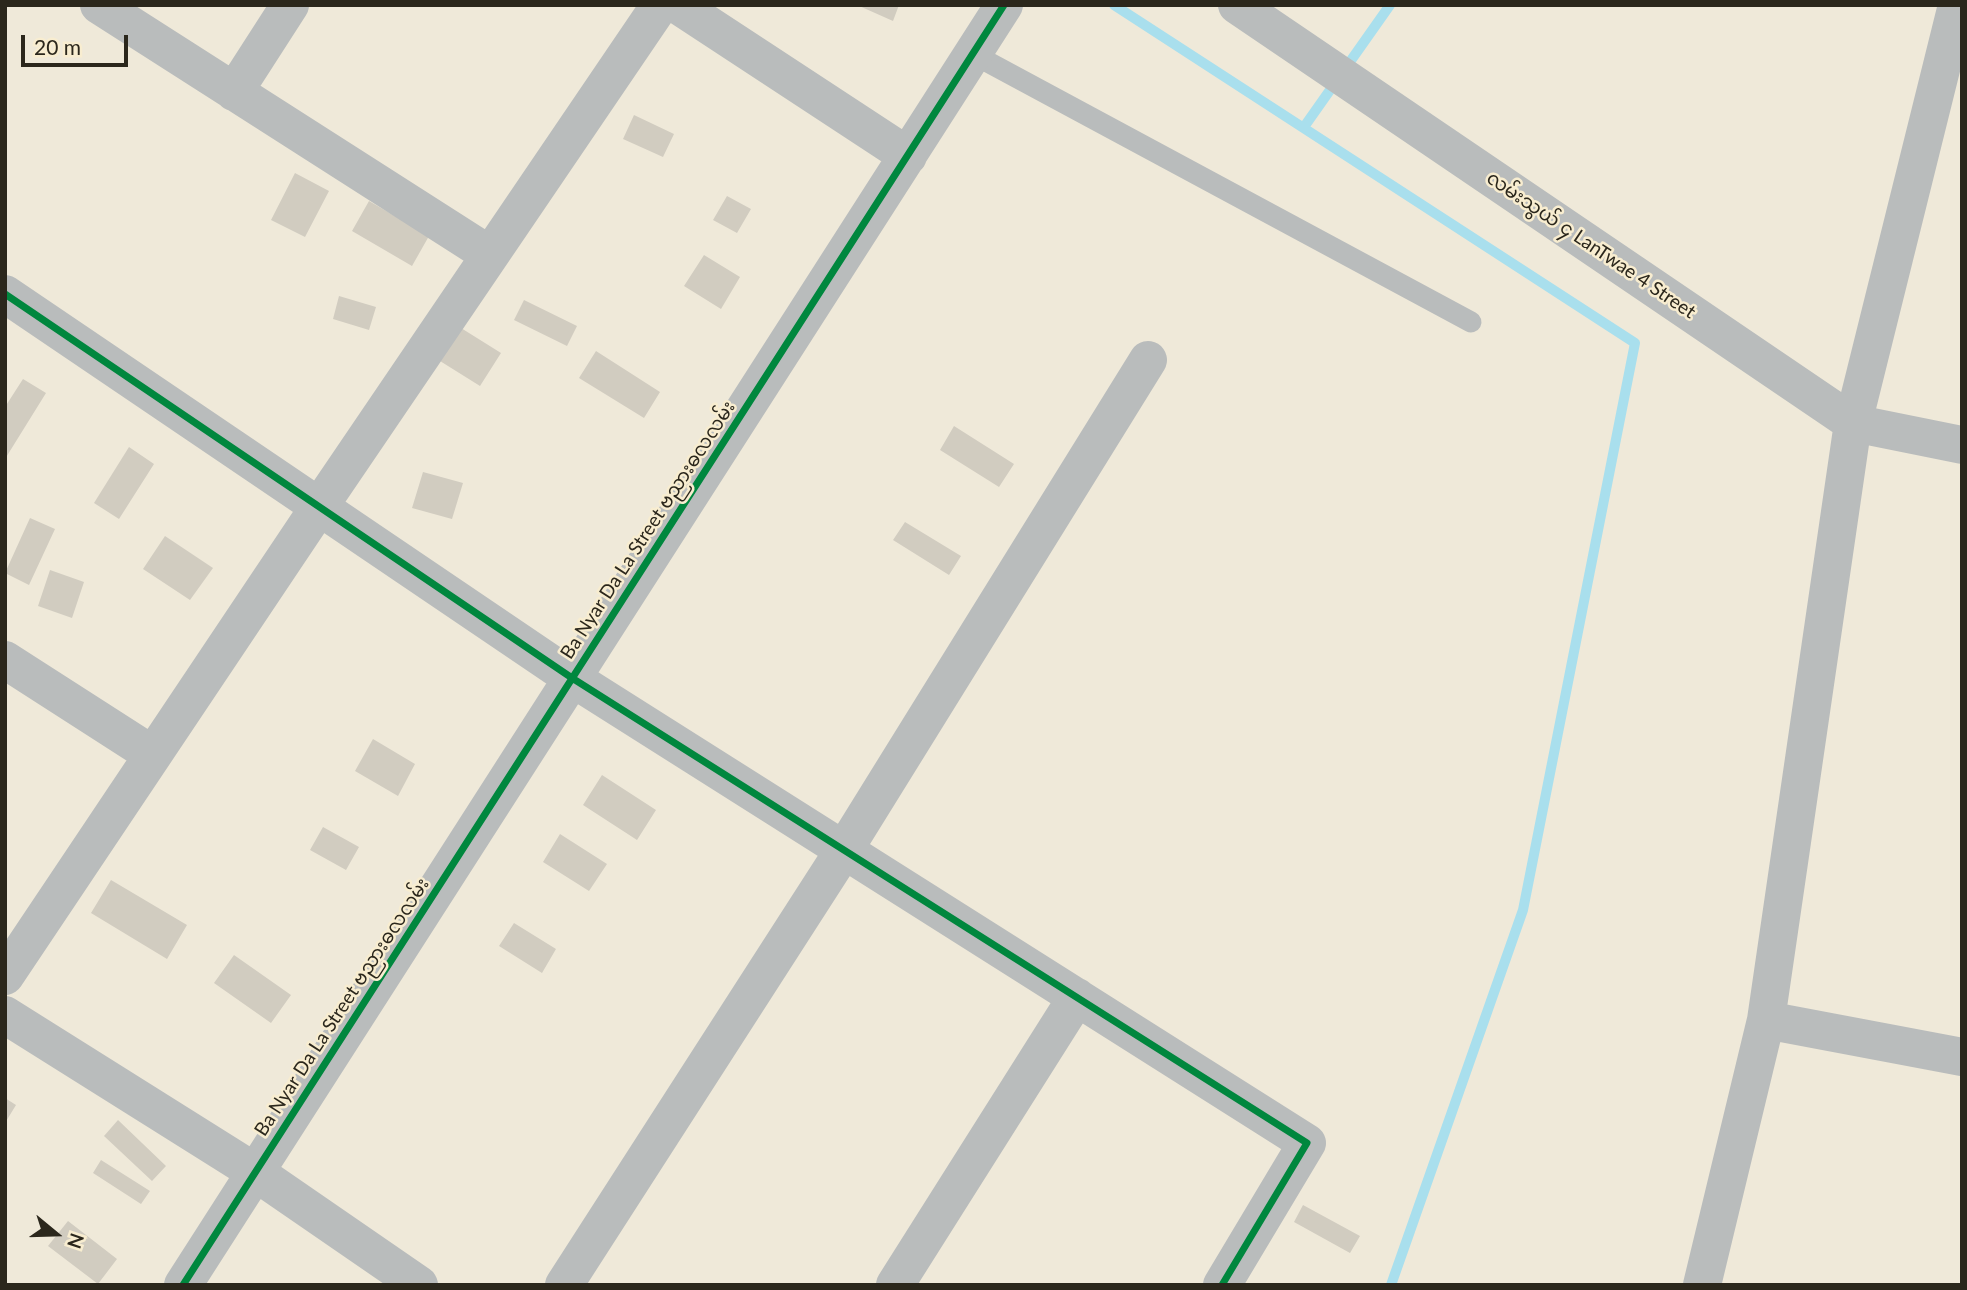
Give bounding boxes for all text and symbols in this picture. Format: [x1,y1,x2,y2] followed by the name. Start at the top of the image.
[24,21,131,65] scale bar
[34,34,81,59] text: 20 m
[1482,166,1700,324] street label: လမ်းသွယ် ၄ LanTwae 4 Street
[556,397,740,663] street label: Ba Nyar Da La Street ဗညားဓလလမ်း
[250,874,434,1140] street label: Ba Nyar Da La Street ဗညားဓလလမ်း
[21,1199,91,1269] north arrow
[63,1230,90,1252] text: N

